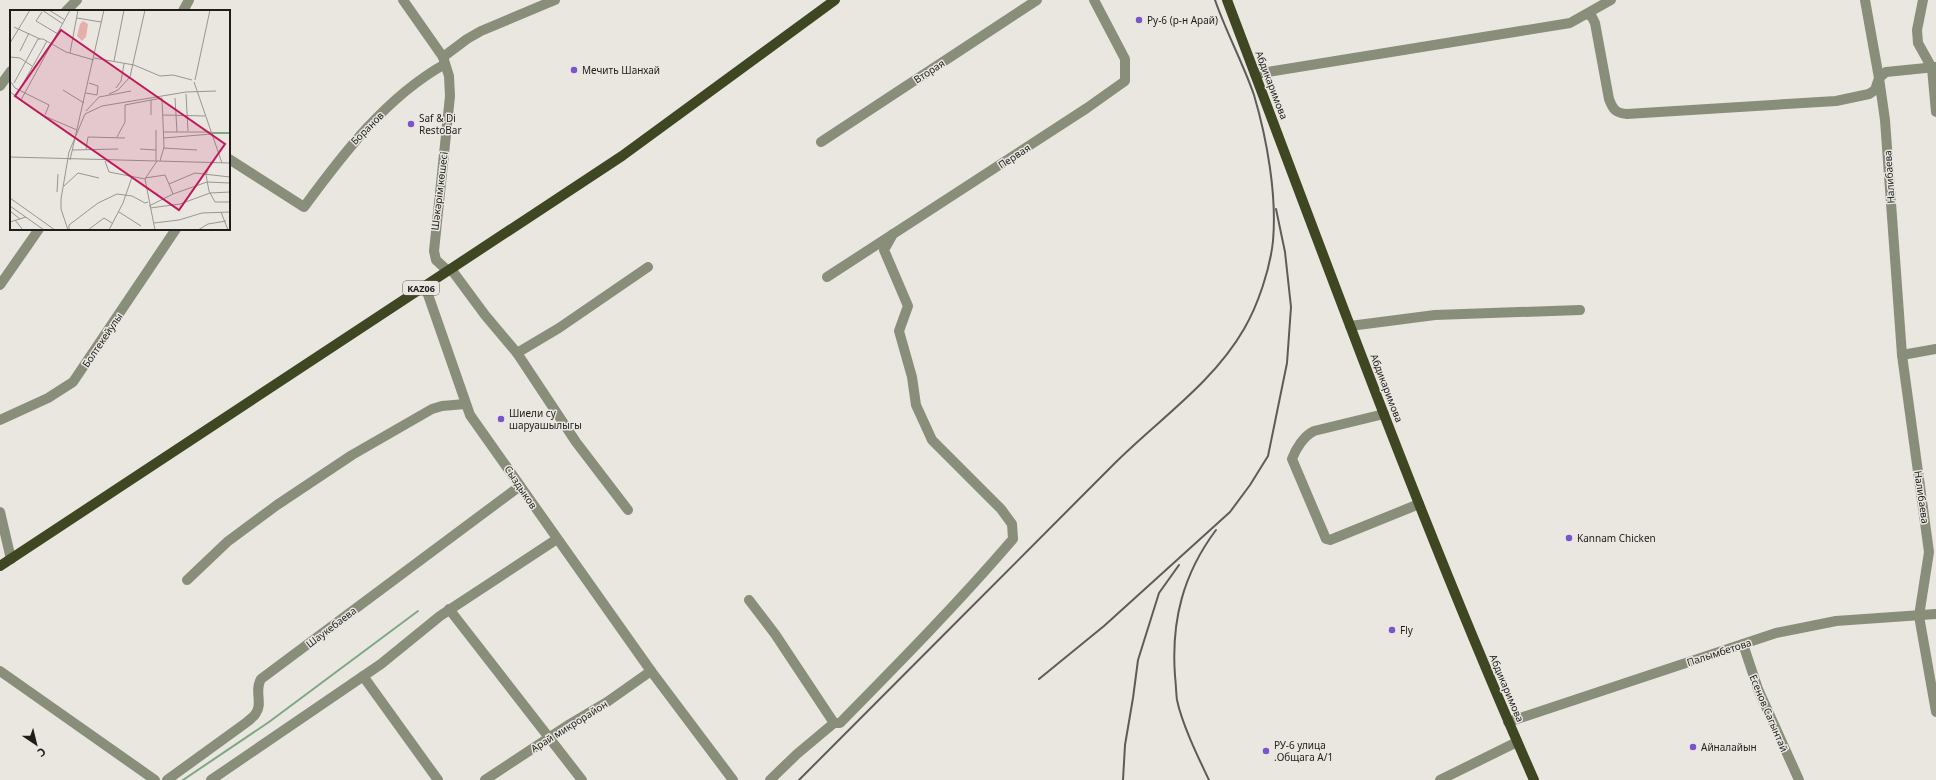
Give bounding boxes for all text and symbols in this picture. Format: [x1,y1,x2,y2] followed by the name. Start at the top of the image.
[10,10,230,230] inset map
[1147,13,1218,27] place label: Ру-6 (р-н Арай)
[1134,15,1144,25] marker: Ру-6 (р-н Арай)
[1253,49,1291,121] street label: Абдикаримова
[911,56,947,86] street label: Вторая
[582,63,660,77] place label: Мечить Шанхай
[569,65,579,75] marker: Мечить Шанхай
[347,108,387,148] street label: Боранов
[419,111,462,137] place label: Saf & Di RestoBar
[406,119,416,129] marker: Saf & Di RestoBar
[995,140,1033,172] street label: Первая
[1880,150,1898,204] street label: Налибаева
[427,151,451,231] street label: Шәкәрім көшесі
[403,281,439,295] road number: KАZ06
[79,310,125,370] street label: Болтекейулы
[1368,352,1406,424] street label: Абдикаримова
[509,406,582,432] place label: Шиели су шаруашылыгы
[496,414,506,424] marker: Шиели су шаруашылыгы
[501,463,541,512] street label: Сыздыков
[1911,470,1933,524] street label: Налибаева
[1577,531,1656,545] place label: Kannam Chicken
[1564,533,1574,543] marker: Kannam Chicken
[303,603,359,651] street label: Шаукебаева
[1400,623,1414,637] place label: Fly
[1387,625,1397,635] marker: Fly
[1685,635,1753,669] street label: Палымбетова
[1486,652,1528,724] street label: Абдикаримова
[1746,672,1792,754] street label: Есенов Сагынтай
[528,697,610,755] street label: Арай микрорайон
[16,724,56,764] north arrow
[1274,738,1333,764] place label: РУ-6 улица .Общага А/1
[1701,740,1757,754] place label: Айналайын
[1688,742,1698,752] marker: Айналайын
[35,744,49,761] text: С
[1261,746,1271,756] marker: РУ-6 улица .Общага А/1

